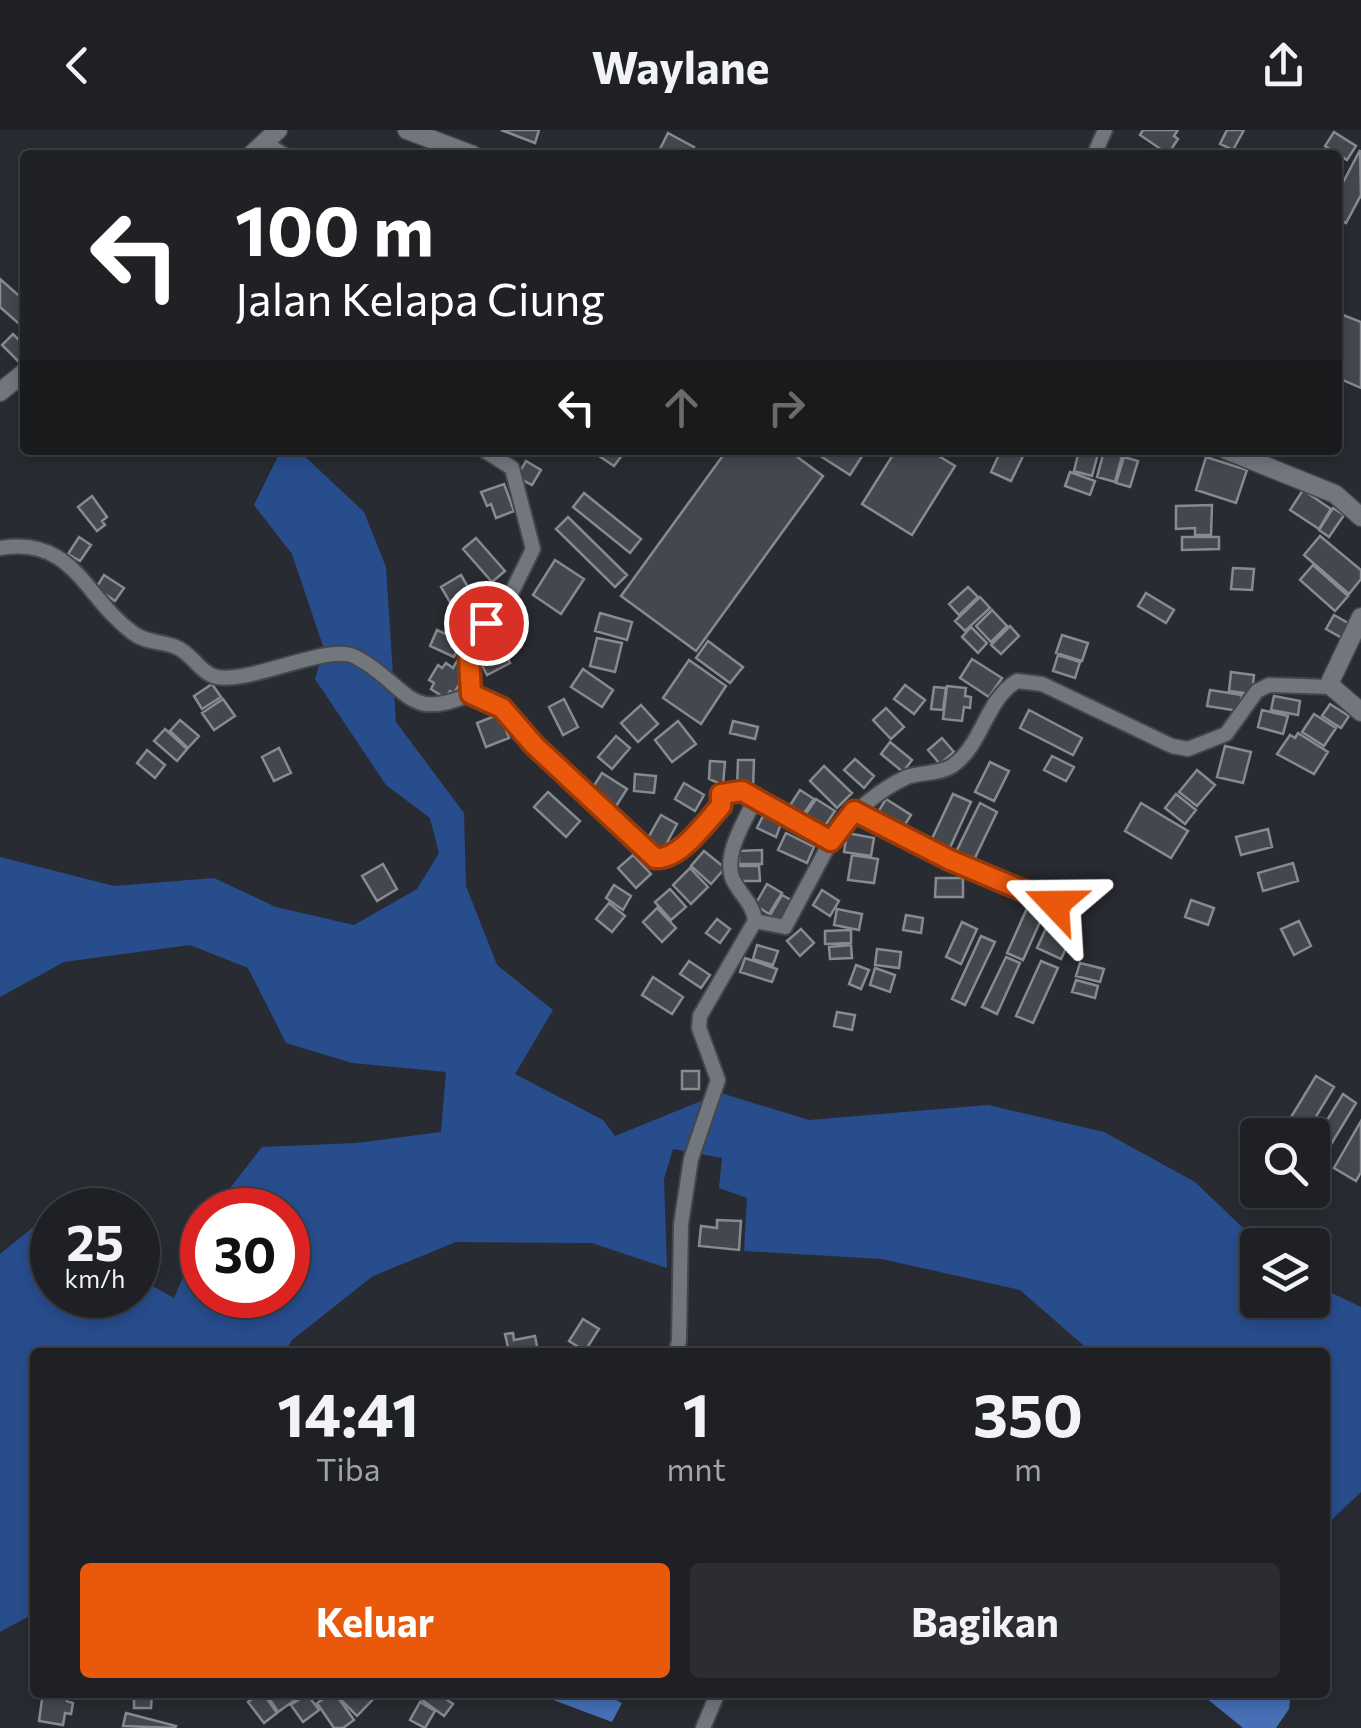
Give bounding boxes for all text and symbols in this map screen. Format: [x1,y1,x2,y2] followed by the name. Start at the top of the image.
[50,38,105,93] icon: back
[591,38,770,93] text: Waylane
[1256,38,1311,93] icon: share
[235,185,434,270] text: 100 m
[70,190,200,320] icon: left
[235,270,605,325] text: Jalan Kelapa Ciung
[549,380,604,435] icon: left
[654,380,709,435] icon: ahead
[759,380,814,435] icon: right
[444,581,529,666] pin
[459,596,514,651] icon: arrive
[1003,852,1107,956] position arrow
[1240,1118,1330,1318] map controls
[1240,1118,1330,1208] button: search
[180,1188,310,1318] speed limit sign: 30
[66,1210,124,1271] text: 25
[1240,1228,1330,1318] button: layers
[65,1263,125,1293] text: km/h
[277,1376,419,1449] text: 14:41
[682,1376,710,1449] text: 1
[973,1376,1083,1449] text: 350
[316,1448,380,1488] text: Tiba
[666,1448,726,1488] text: mnt
[1014,1448,1042,1488] text: m
[80,1563,670,1678] button: Keluar
[690,1563,1280,1678] button: Bagikan

